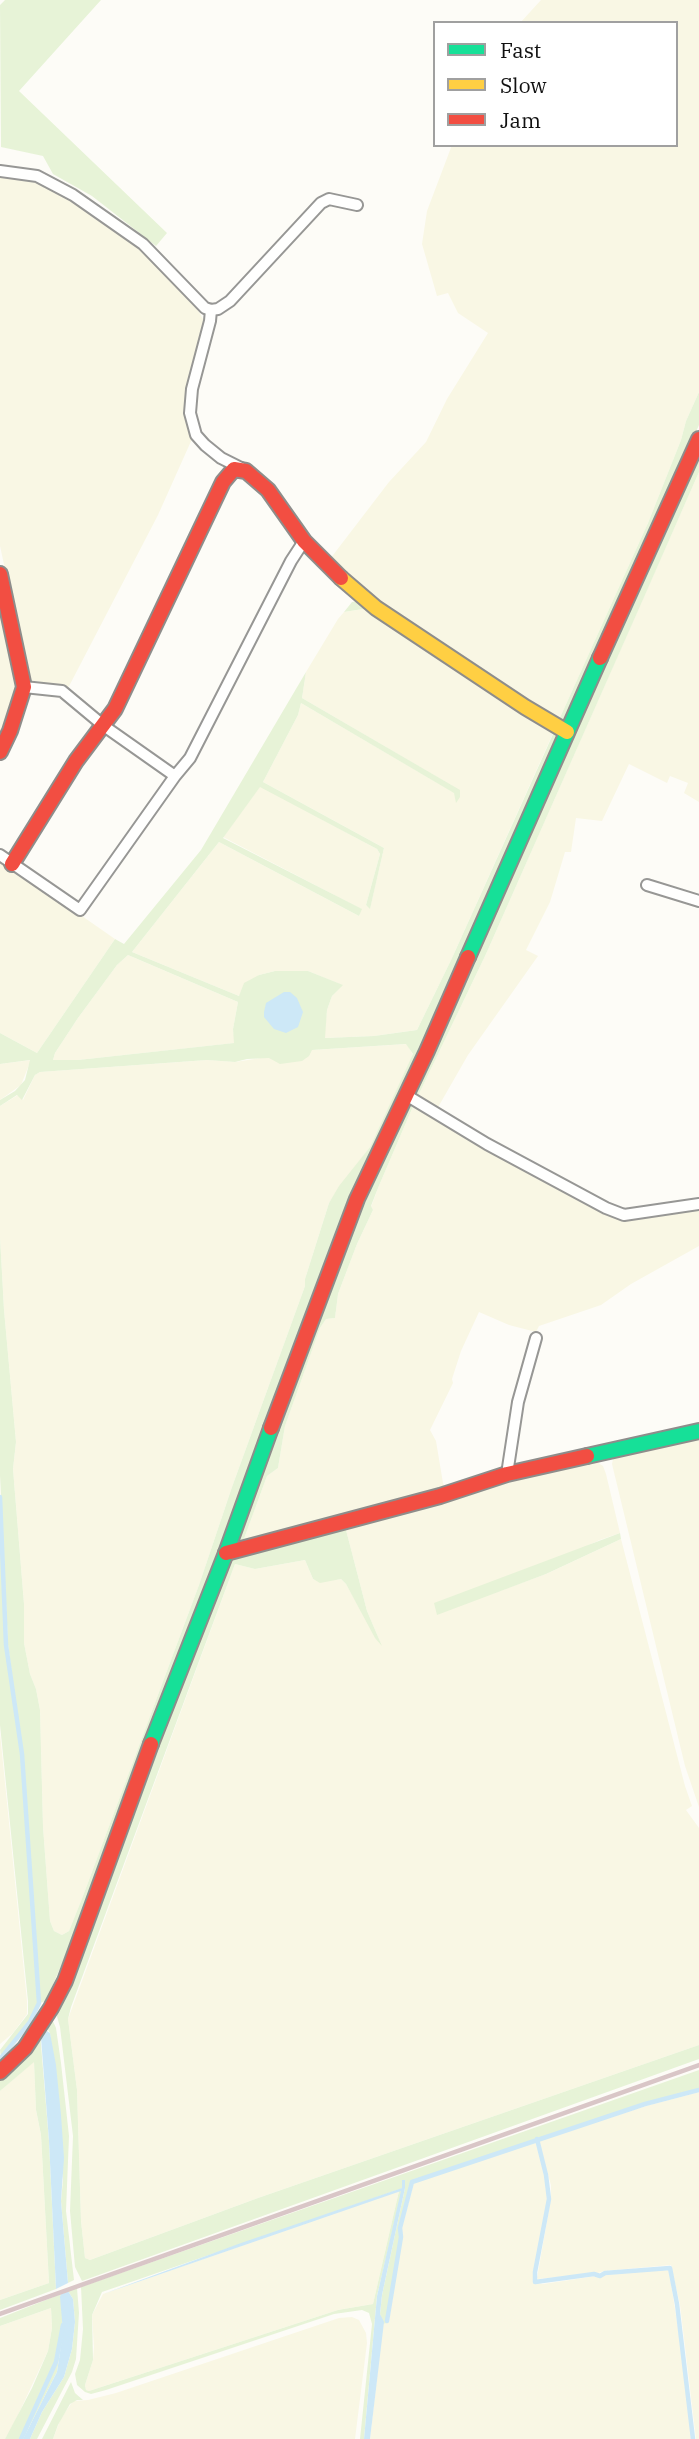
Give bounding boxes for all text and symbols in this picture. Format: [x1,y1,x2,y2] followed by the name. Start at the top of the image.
[433,21,678,147] legend
[500,36,541,64] text: Fast
[500,71,547,99] text: Slow
[500,106,541,134] text: Jam

